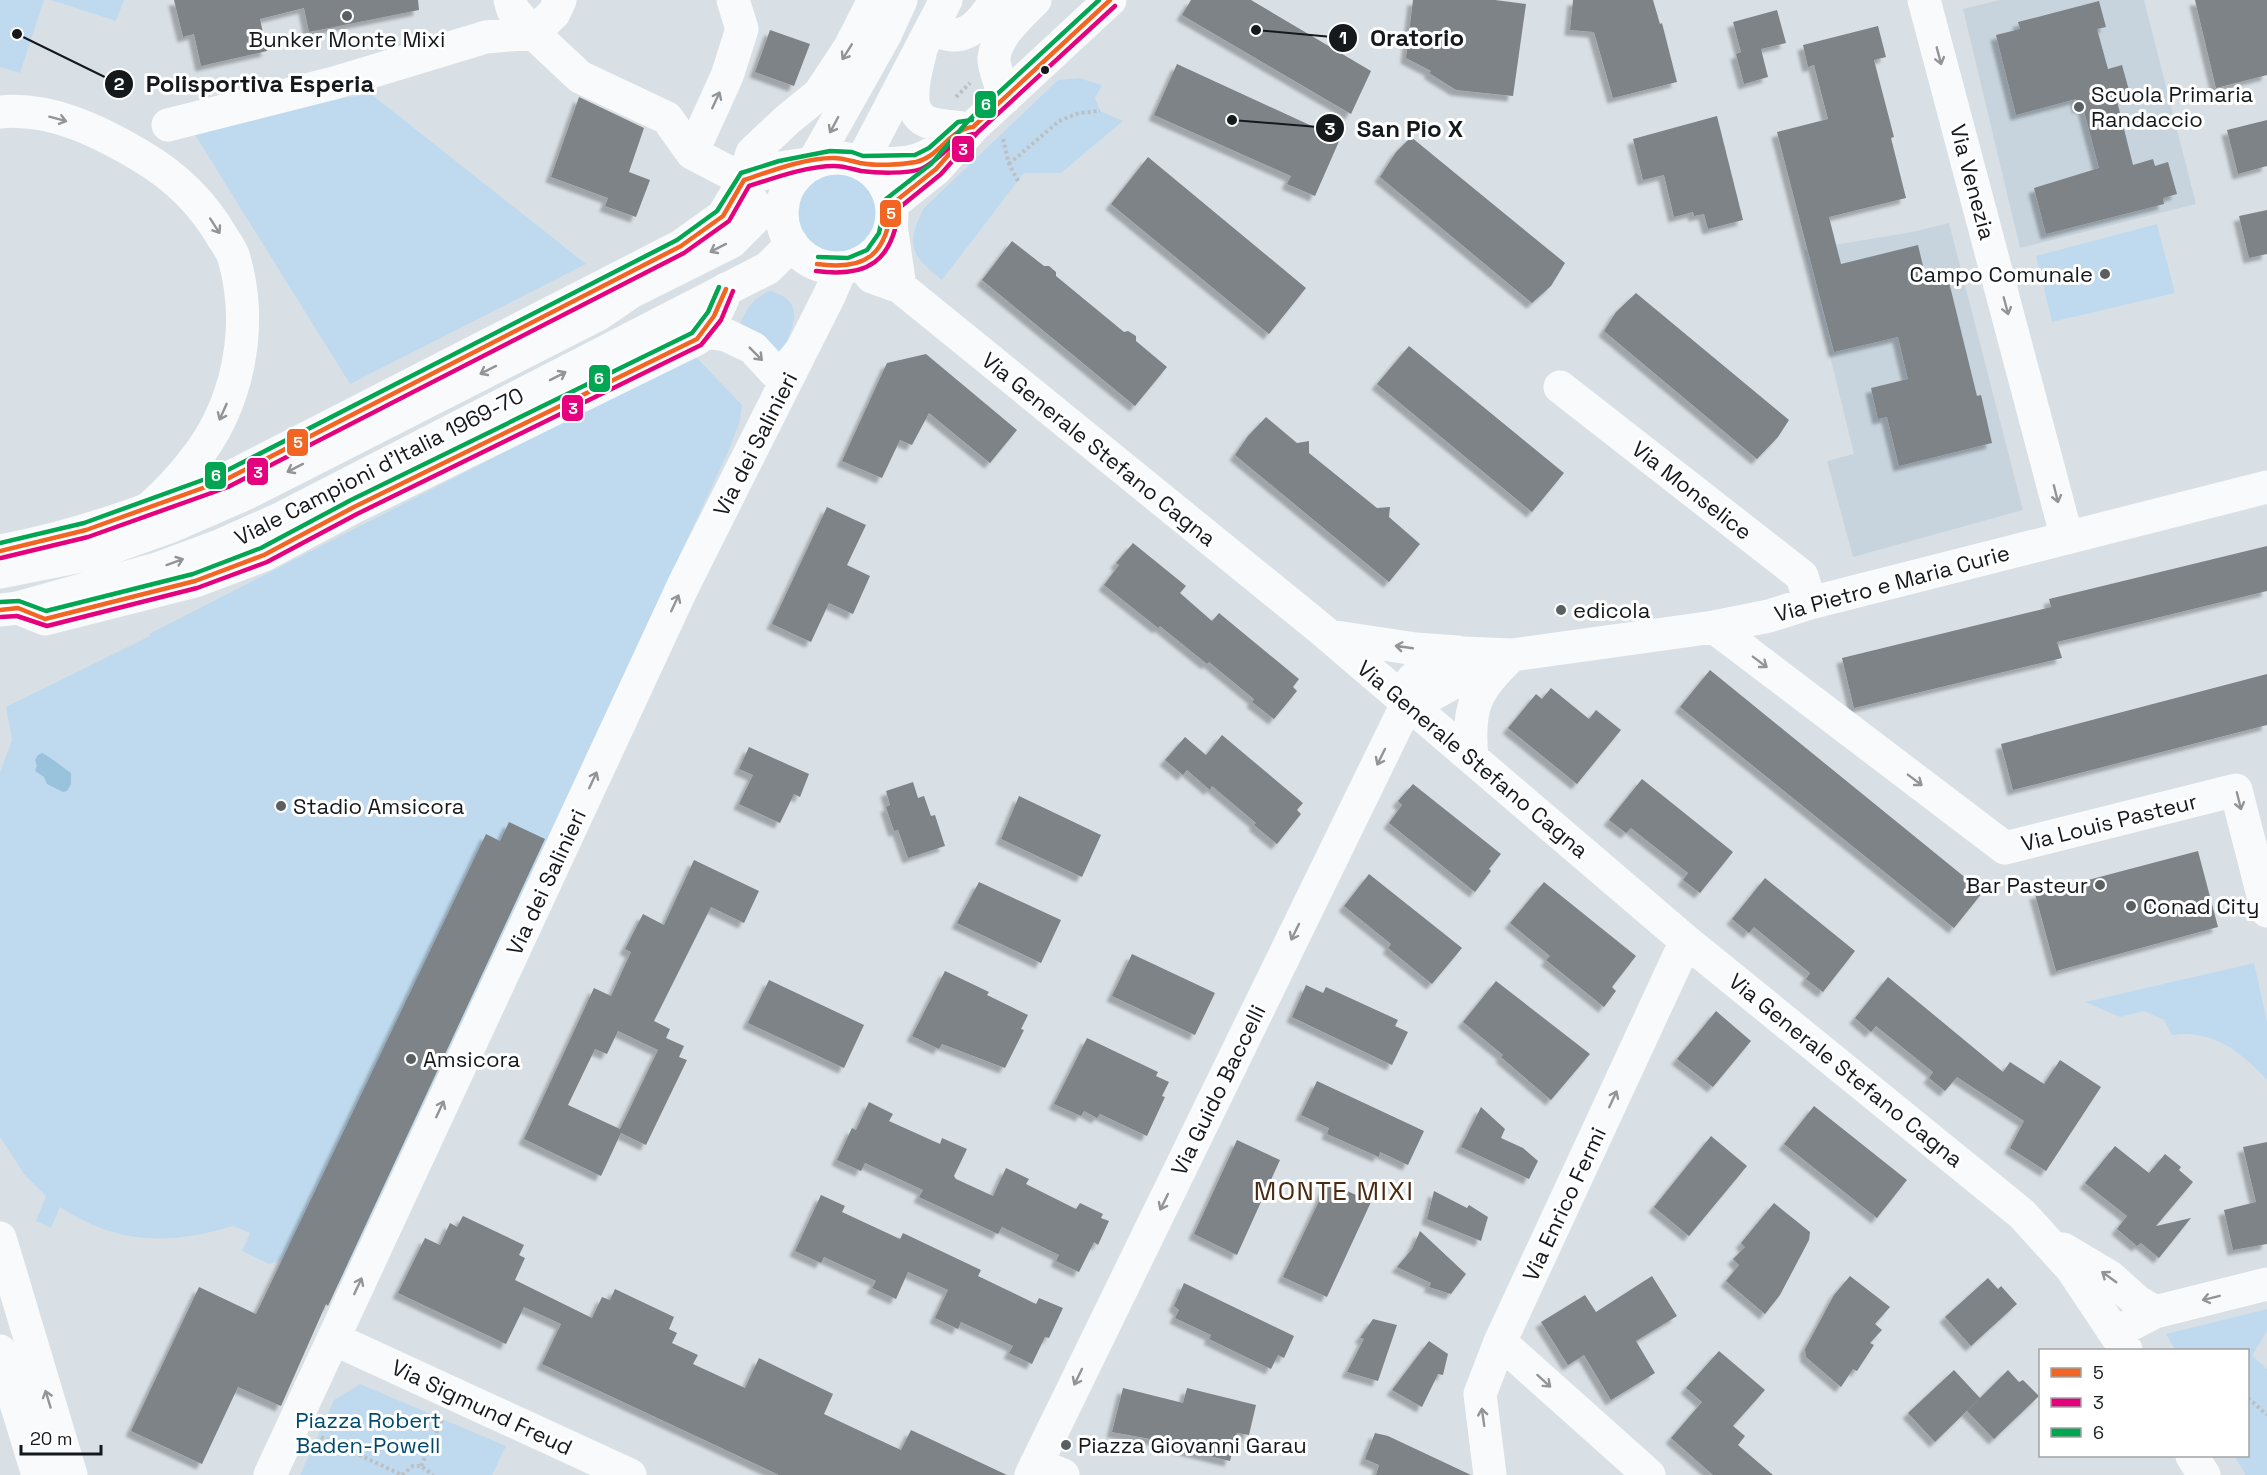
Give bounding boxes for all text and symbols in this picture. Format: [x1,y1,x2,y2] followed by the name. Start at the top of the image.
[340,9,354,23] marker: Bunker Monte Mixi
[1328,17,1476,59] callout: Oratorio
[1370,22,1464,53] text: Oratorio
[249,25,445,53] place label: Bunker Monte Mixi
[1339,26,1347,49] text: 1
[840,43,852,60] one-way arrow
[1934,47,1945,66] one-way arrow
[104,63,386,105] callout: Polisportiva Esperia
[1039,64,1051,76] unlabelled marker
[146,68,374,99] text: Polisportiva Esperia
[114,72,125,95] text: 2
[2091,80,2254,133] place label: Scuola Primaria Randaccio
[974,90,997,119] line badge: 6
[711,91,723,109] one-way arrow
[981,94,991,115] text: 6
[2072,100,2086,114] marker: Scuola Primaria Randaccio
[1315,107,1476,149] callout: San Pio X
[48,113,67,125] one-way arrow
[1357,113,1463,144] text: San Pio X
[828,116,839,134] one-way arrow
[1325,117,1336,140] text: 3
[1944,121,2002,243] street label: Via Venezia
[951,135,975,163] line badge: 3
[958,139,968,160] text: 3
[879,199,902,228] line badge: 5
[886,203,896,224] text: 5
[209,217,221,234] one-way arrow
[709,243,727,255] one-way arrow
[1909,260,2093,288] place label: Campo Comunale
[2098,267,2112,281] marker: Campo Comunale
[2000,296,2012,315] one-way arrow
[749,346,764,361] one-way arrow
[976,346,1222,552] street label: Via Generale Stefano Cagna
[480,364,497,376] one-way arrow
[588,364,611,393] line badge: 6
[707,367,803,521] street label: Via dei Salinieri
[594,368,604,389] text: 6
[548,370,566,381] one-way arrow
[230,381,528,551] street label: Viale Campioni d'Italia 1969-70
[561,394,584,422] line badge: 3
[568,398,578,419] text: 3
[217,402,228,420] one-way arrow
[286,428,309,457] line badge: 5
[293,432,303,453] text: 5
[1626,434,1758,546] street label: Via Monselice
[246,457,269,486] line badge: 3
[204,461,227,490] line badge: 6
[253,462,263,483] text: 3
[287,463,305,475] one-way arrow
[211,465,221,486] text: 6
[2050,484,2062,503] one-way arrow
[1771,538,2013,628] street label: Via Pietro e Maria Curie
[165,556,184,567] one-way arrow
[670,594,682,612] one-way arrow
[1573,596,1651,624] place label: edicola
[1554,603,1568,617] marker: edicola
[1394,642,1414,653] one-way arrow
[1352,654,1595,864] street label: Via Generale Stefano Cagna
[1752,656,1768,668] one-way arrow
[1374,747,1386,765] one-way arrow
[588,771,600,789] one-way arrow
[1907,774,1923,786] one-way arrow
[2018,787,2200,857] street label: Via Louis Pasteur
[293,792,465,820] place label: Stadio Amsicora
[2234,792,2245,811] one-way arrow
[274,799,288,813] marker: Stadio Amsicora
[500,804,592,960] street label: Via dei Salinieri
[1965,871,2088,899] place label: Bar Pasteur
[2093,878,2107,892] marker: Bar Pasteur
[2143,892,2259,920] place label: Conad City
[2124,899,2138,913] marker: Conad City
[1289,923,1301,941] one-way arrow
[1723,967,1969,1173] street label: Via Generale Stefano Cagna
[1165,1000,1271,1180] street label: Via Guido Baccelli
[423,1045,520,1073] place label: Amsicora
[404,1052,418,1066] marker: Amsicora
[1608,1090,1620,1108] one-way arrow
[435,1100,446,1118] one-way arrow
[1516,1123,1612,1285] street label: Via Enrico Fermi
[1254,1174,1414,1208] district label: MONTE MIXI
[1157,1192,1169,1210] one-way arrow
[2101,1271,2117,1283] one-way arrow
[354,1277,365,1295] one-way arrow
[2202,1293,2221,1305] one-way arrow
[2039,1349,2249,1457] legend
[387,1353,577,1461] street label: Via Sigmund Freud
[2093,1361,2104,1384] text: 5
[1072,1367,1083,1385] one-way arrow
[1536,1374,1551,1388] one-way arrow
[42,1390,53,1409] one-way arrow
[2093,1391,2104,1414] text: 3
[295,1406,441,1459] park label: Piazza Robert Baden-Powell
[1477,1408,1488,1427] one-way arrow
[21,1418,100,1456] scale bar
[2093,1421,2104,1444] text: 6
[30,1427,73,1450] text: 20 m
[1078,1431,1307,1459] place label: Piazza Giovanni Garau
[1059,1438,1073,1452] marker: Piazza Giovanni Garau

